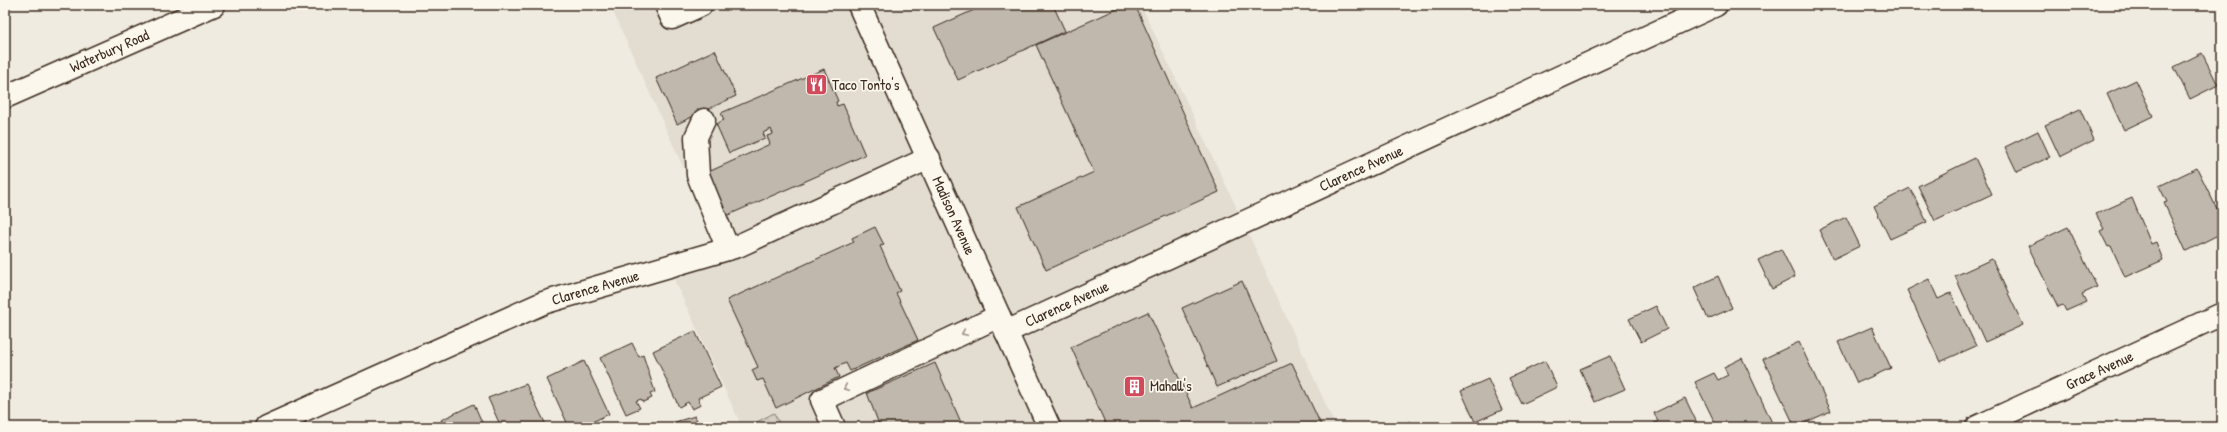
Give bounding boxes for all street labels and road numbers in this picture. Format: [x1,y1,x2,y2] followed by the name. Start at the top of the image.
[66,24,152,77] street label: Waterbury Road
[1316,140,1406,196] street label: Clarence Avenue
[927,173,981,258] street label: Madison Avenue
[549,265,641,310] street label: Clarence Avenue
[1021,275,1112,332] street label: Clarence Avenue
[2062,345,2137,395] street label: Grace Avenue

